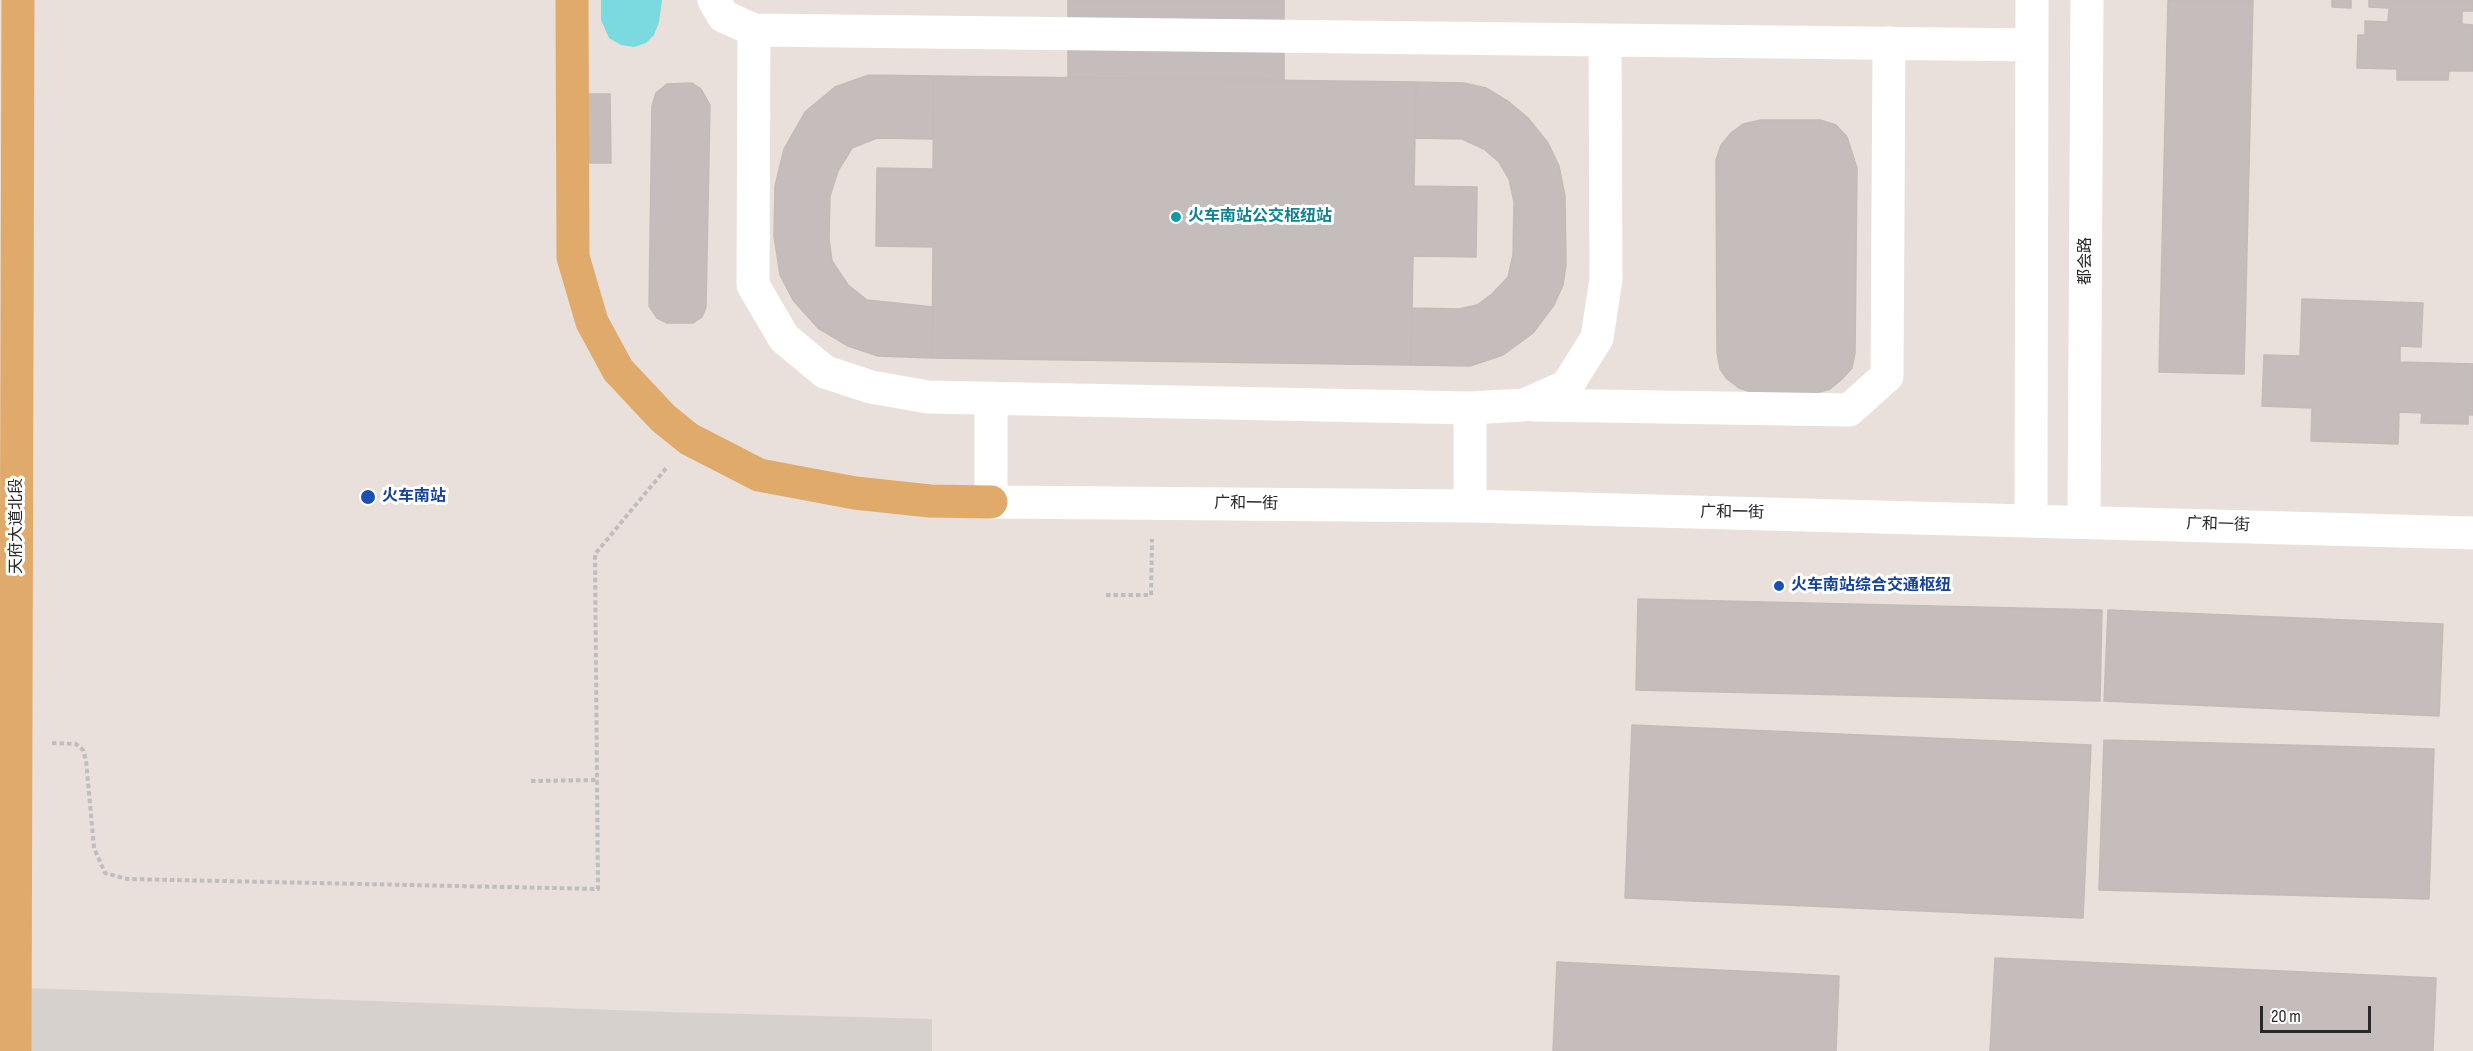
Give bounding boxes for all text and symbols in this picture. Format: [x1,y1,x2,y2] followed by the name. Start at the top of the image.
[1188,207,1332,227] place label: 火车南站公交枢纽站
[1169,210,1183,224] marker: 火车南站公交枢纽站
[2076,237,2096,285] street label: 都会路
[7,478,27,574] street label: 天府大道北段
[382,487,446,507] place label: 火车南站
[359,488,377,506] marker: 火车南站
[1214,494,1278,514] street label: 广和一街
[1700,503,1764,523] street label: 广和一街
[2186,514,2250,536] street label: 广和一街
[1791,576,1951,596] place label: 火车南站综合交通枢纽
[1772,579,1786,593] marker: 火车南站综合交通枢纽
[2263,994,2374,1032] scale bar
[2271,1006,2301,1027] text: 20 m

